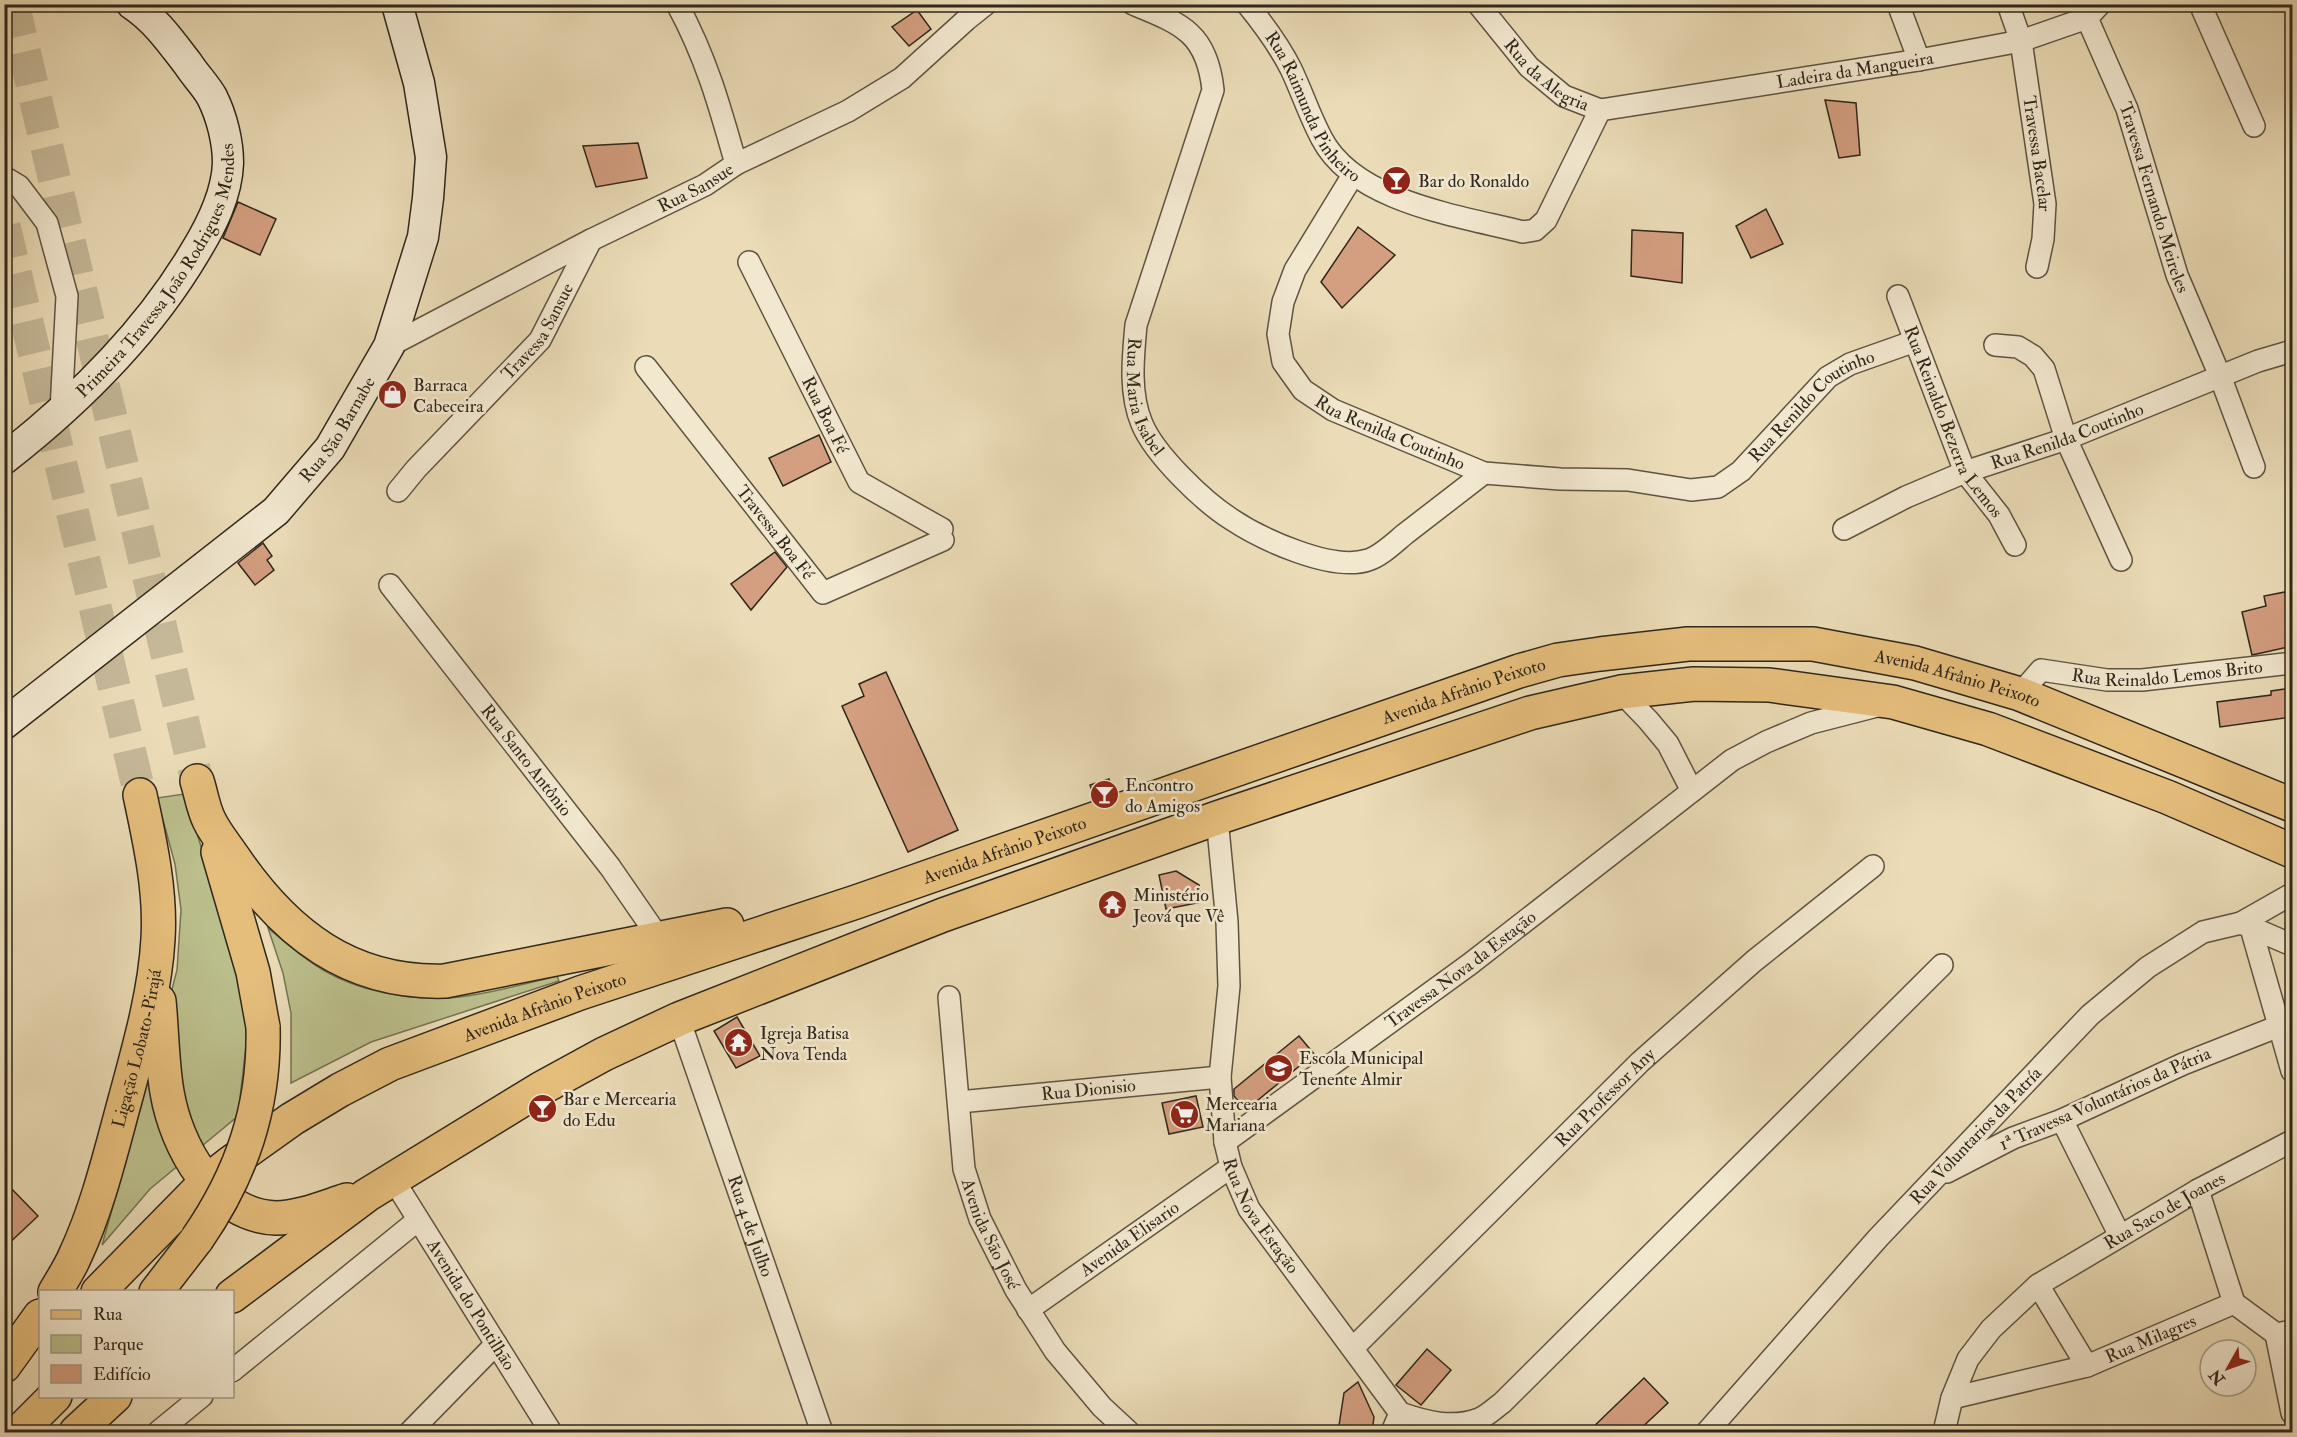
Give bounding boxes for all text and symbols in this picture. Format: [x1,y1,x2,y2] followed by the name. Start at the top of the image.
[1260,27,1366,188] street label: Rua Raimunda Pinheiro
[1499,34,1593,116] street label: Rua da Alegria
[1775,46,1936,94] street label: Ladeira da Mangueira
[2018,94,2057,212] street label: Travessa Bacelar
[2114,98,2195,296] street label: Travessa Fernando Meireles
[71,142,240,403] street label: Primeira Travessa João Rodrigues Mendes
[654,157,738,218] street label: Rua Sansue
[1381,165,1413,197] bar icon: Bar do Ronaldo
[1418,170,1529,193] place label: Bar do Ronaldo
[496,279,579,385] street label: Travessa Sansue
[1899,323,2008,522] street label: Rua Reinaldo Bezerra Lemos
[1121,337,1170,461] street label: Rua Maria Isabel
[1743,345,1878,467] street label: Rua Renildo Coutinho
[294,372,381,487] street label: Rua São Barnabe
[797,373,855,458] street label: Rua Boa Fé
[413,374,484,418] place label: Barraca Cabeceira
[376,379,408,411] shop icon: Barraca Cabeceira
[1310,390,1469,475] street label: Rua Renilda Coutinho
[1988,397,2147,474] street label: Rua Renilda Coutinho
[731,480,820,585] street label: Travessa Boa Fé
[1872,644,2044,713] street label: Avenida Afrânio Peixoto
[1378,653,1548,730] street label: Avenida Afrânio Peixoto
[2070,655,2264,692] street label: Rua Reinaldo Lemos Brito
[476,699,578,821] street label: Rua Santo Antônio
[1125,774,1200,818] place label: Encontro do Amigos
[1088,779,1120,811] bar icon: Encontro do Amigos
[919,811,1090,890] street label: Avenida Afrânio Peixoto
[1132,884,1225,928] place label: Ministério Jeová que Vê
[1096,889,1128,921] temple icon: Ministério Jeová que Vê
[1380,905,1541,1033] street label: Travessa Nova da Estação
[107,967,167,1130] street label: Ligação Lobato-Pirajá
[459,967,629,1047] street label: Avenida Afrânio Peixoto
[760,1022,850,1066] place label: Igreja Batisa Nova Tenda
[723,1027,755,1059] temple icon: Igreja Batisa Nova Tenda
[1550,1042,1661,1152] street label: Rua Professor Any
[1996,1042,2215,1156] street label: 1ª Travessa Voluntários da Pátria
[1299,1047,1424,1091] place label: Escola Municipal Tenente Almir
[1262,1052,1294,1084] school or university icon: Escola Municipal Tenente Almir
[1904,1061,2047,1209] street label: Rua Voluntarios da Patría
[1040,1074,1137,1106] street label: Rua Dionisio
[563,1088,677,1132] place label: Bar e Mercearia do Edu
[526,1093,558,1125] bar icon: Bar e Mercearia do Edu
[1205,1093,1278,1137] place label: Mercearia Mariana
[1168,1098,1200,1130] supermarket icon: Mercearia Mariana
[1218,1156,1305,1278] street label: Rua Nova Estação
[2100,1166,2229,1255] street label: Rua Saco de Joanes
[722,1172,779,1280] street label: Rua 4 de Julho
[956,1175,1026,1294] street label: Avenida São José
[1074,1196,1184,1282] street label: Avenida Elisario
[421,1234,521,1375] street label: Avenida do Pontilhão
[39,1290,234,1398] legend
[93,1303,123,1326] text: Rua
[2102,1309,2200,1368] street label: Rua Milagres
[93,1333,144,1356] text: Parque
[2198,1338,2258,1398] north arrow
[93,1363,151,1386] text: Edifício
[2205,1365,2230,1390] text: N

